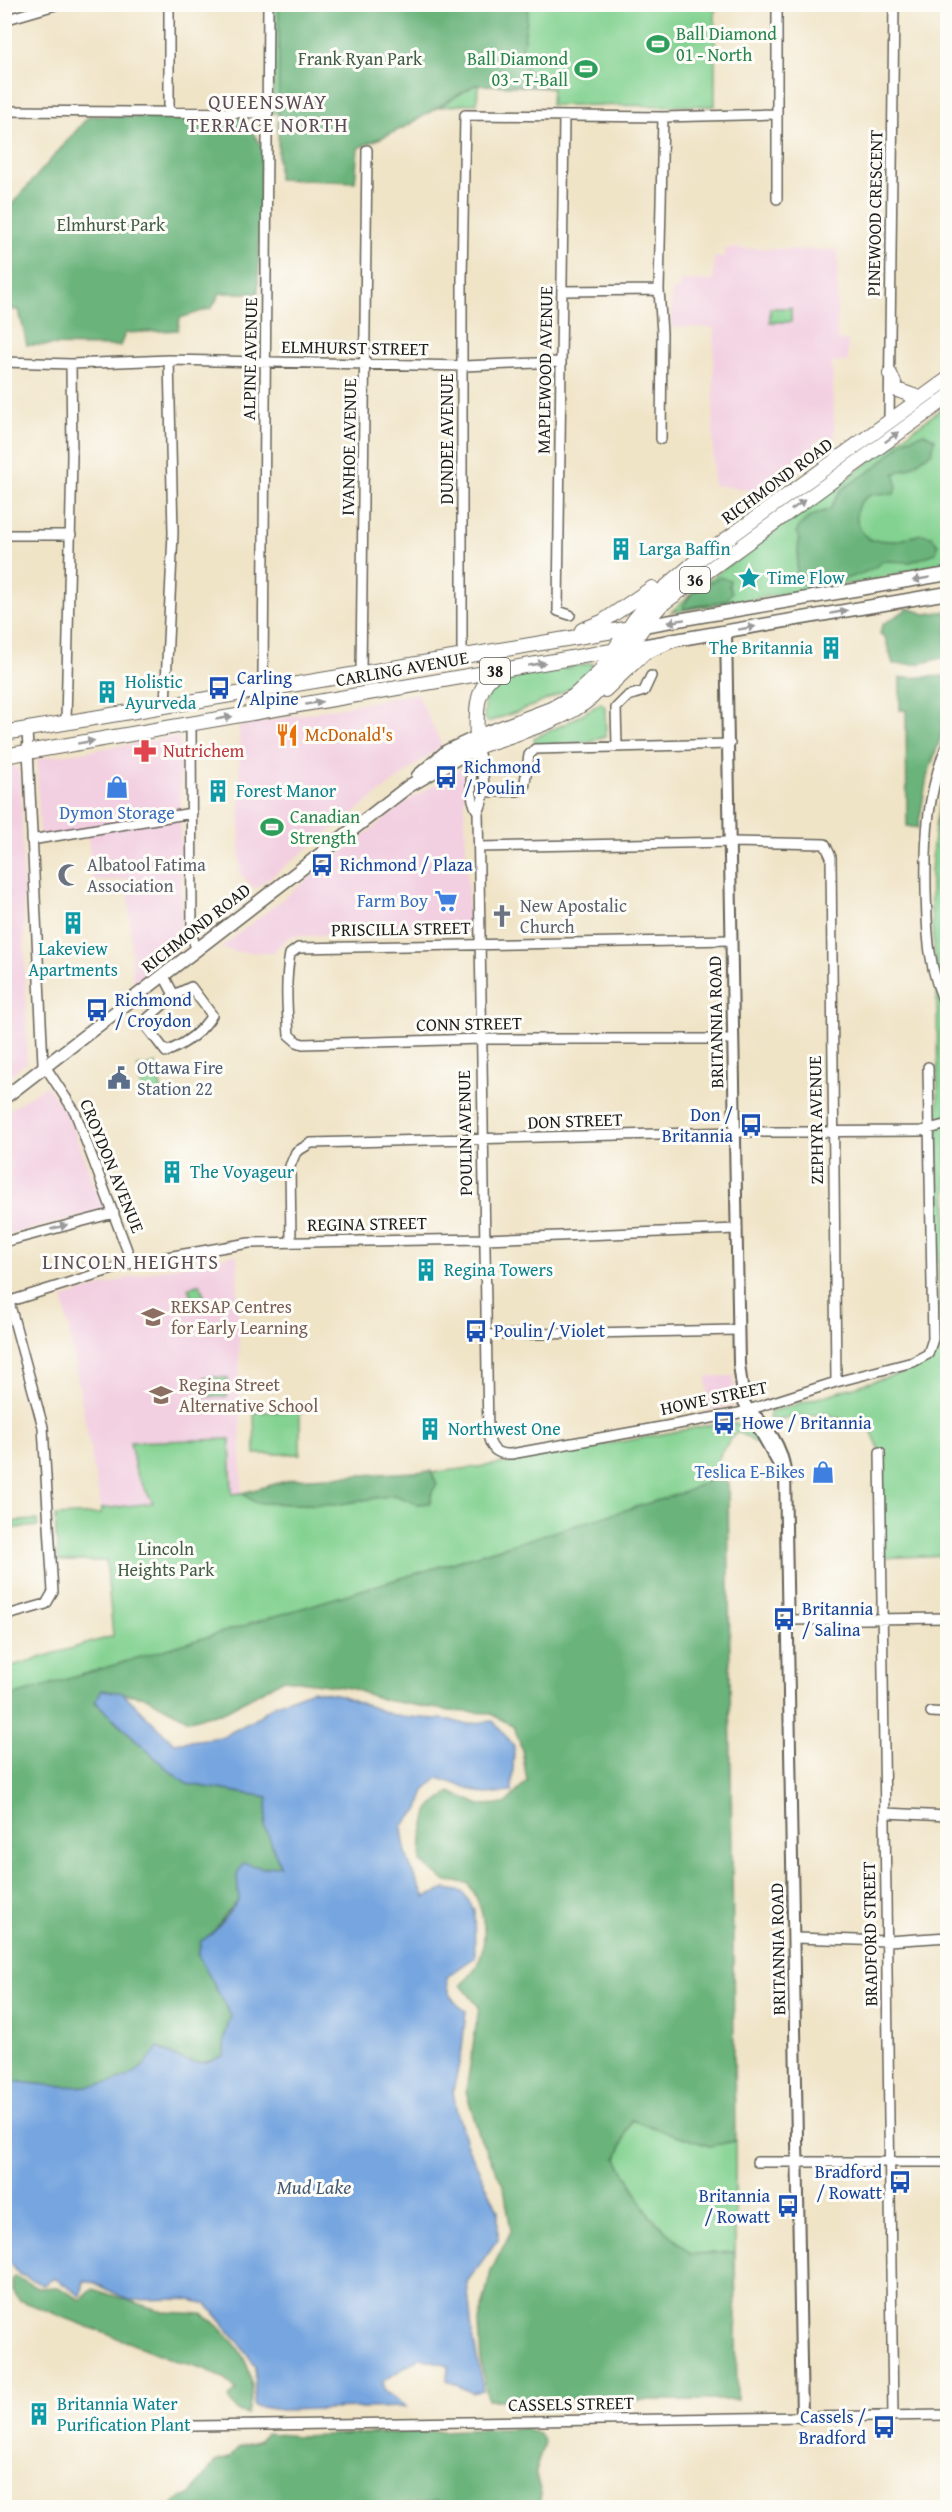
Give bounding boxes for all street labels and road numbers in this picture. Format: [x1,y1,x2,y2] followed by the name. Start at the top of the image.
[860,129,889,297] street label: PINEWOOD CRESCENT
[530,286,559,454] street label: MAPLEWOOD AVENUE
[235,297,264,421] street label: ALPINE AVENUE
[281,333,429,362] street label: ELMHURST STREET
[433,374,460,504] street label: DUNDEE AVENUE
[334,378,363,516] street label: IVANHOE AVENUE
[715,431,838,530] street label: RICHMOND ROAD
[680,567,710,593] road number: 36
[333,644,470,693] street label: CARLING AVENUE
[480,658,510,684] road number: 38
[135,876,256,979] street label: RICHMOND ROAD
[331,914,471,943] street label: PRISCILLA STREET
[701,955,730,1089] street label: BRITANNIA ROAD
[416,1009,522,1038] street label: CONN STREET
[801,1056,830,1185] street label: ZEPHYR AVENUE
[450,1070,479,1196] street label: POULIN AVENUE
[73,1095,152,1237] street label: CROYDON AVENUE
[527,1105,623,1136] street label: DON STREET
[307,1209,427,1238] street label: REGINA STREET
[658,1373,770,1422] street label: HOWE STREET
[855,1861,884,2007] street label: BRADFORD STREET
[763,1882,792,2016] street label: BRITANNIA ROAD
[508,2389,634,2418] street label: CASSELS STREET

